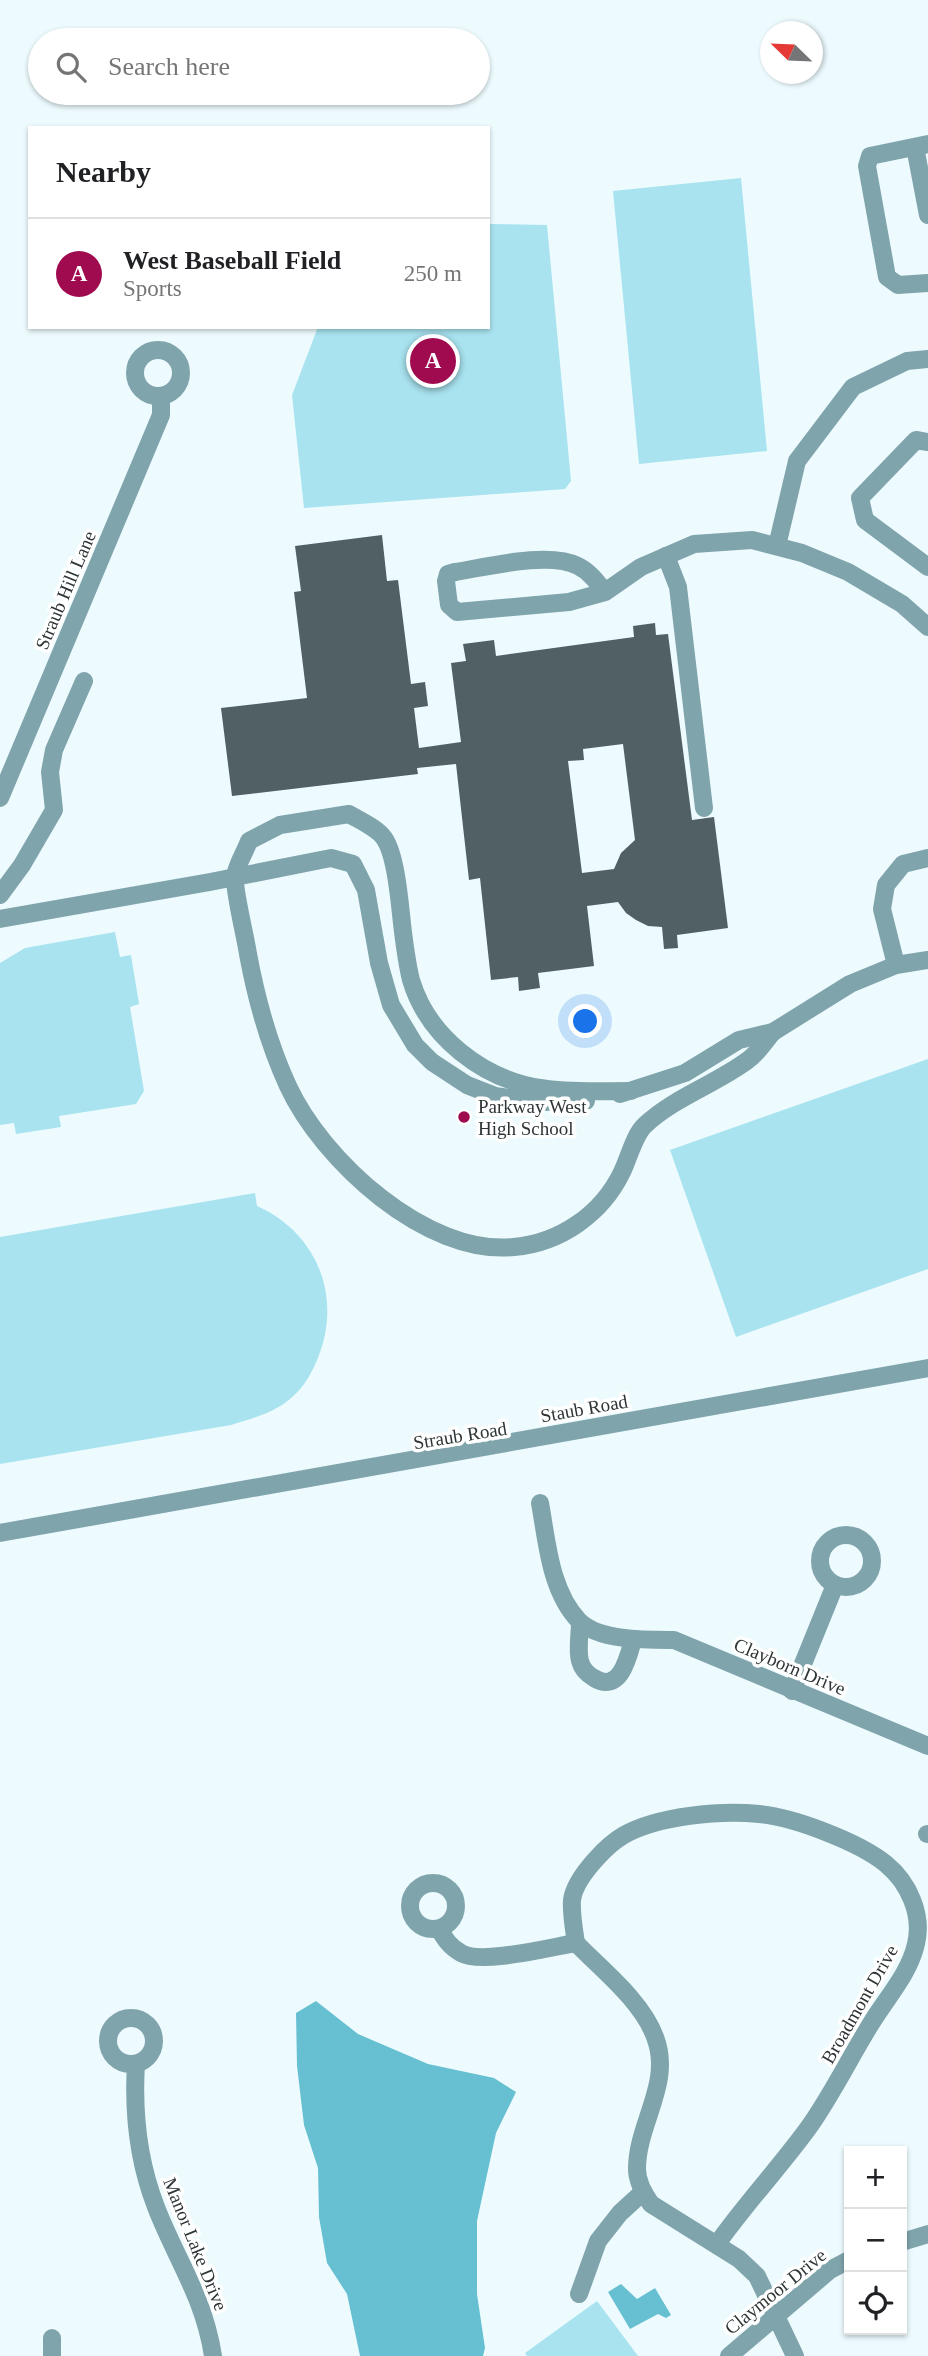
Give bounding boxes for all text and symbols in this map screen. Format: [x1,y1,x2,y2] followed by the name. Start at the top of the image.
[760,21,823,84] north arrow
[28,28,490,105] search box
[52,48,90,86] icon: search
[108,52,230,81] text: Search here
[56,155,151,188] text: Nearby
[123,246,341,275] text: West Baseball Field
[71,261,87,286] text: A
[404,261,462,286] text: 250 m
[123,276,182,301] text: Sports
[410,335,456,387] pin: A
[31,528,100,653] street label: Straub Hill Lane
[568,1004,602,1038] your location
[478,1096,587,1139] place label: Parkway West High School
[456,1109,472,1125] marker: Parkway West High School
[539,1390,630,1426] street label: Staub Road
[412,1418,509,1453] street label: Straub Road
[731,1634,849,1699] street label: Clayborn Drive
[817,1941,902,2067] street label: Broadmont Drive
[844,2146,907,2335] map controls
[844,2146,907,2209] button: +
[159,2175,232,2314] street label: Manor Lake Drive
[844,2209,907,2272] button: −
[721,2244,830,2339] street label: Claymoor Drive
[844,2272,907,2335] button: locate

